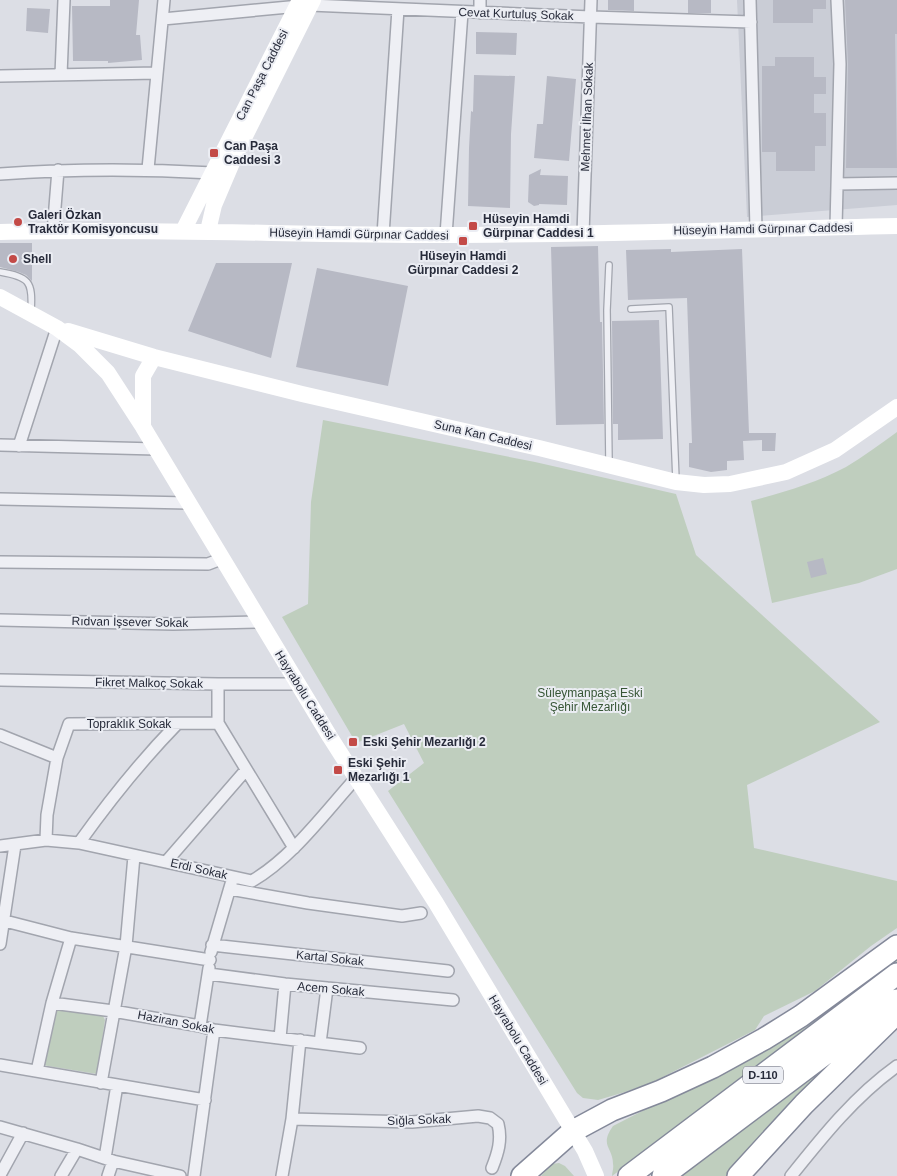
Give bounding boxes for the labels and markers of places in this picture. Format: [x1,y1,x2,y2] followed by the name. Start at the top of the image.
[224,139,281,167] place label: Can Paşa Caddesi 3
[208,147,220,159] marker: Can Paşa Caddesi 3
[28,207,158,236] place label: Galeri Özkan Traktör Komisyoncusu
[483,212,594,240] place label: Hüseyin Hamdi Gürpınar Caddesi 1
[12,216,24,228] marker: Galeri Özkan Traktör Komisyoncusu
[467,220,479,232] marker: Hüseyin Hamdi Gürpınar Caddesi 1
[457,235,469,247] marker: Hüseyin Hamdi Gürpınar Caddesi 2
[408,249,519,277] place label: Hüseyin Hamdi Gürpınar Caddesi 2
[23,252,52,266] place label: Shell
[7,253,19,265] marker: Shell
[363,735,486,749] place label: Eski Şehir Mezarlığı 2
[347,736,359,748] marker: Eski Şehir Mezarlığı 2
[348,756,410,784] place label: Eski Şehir Mezarlığı 1
[332,764,344,776] marker: Eski Şehir Mezarlığı 1

